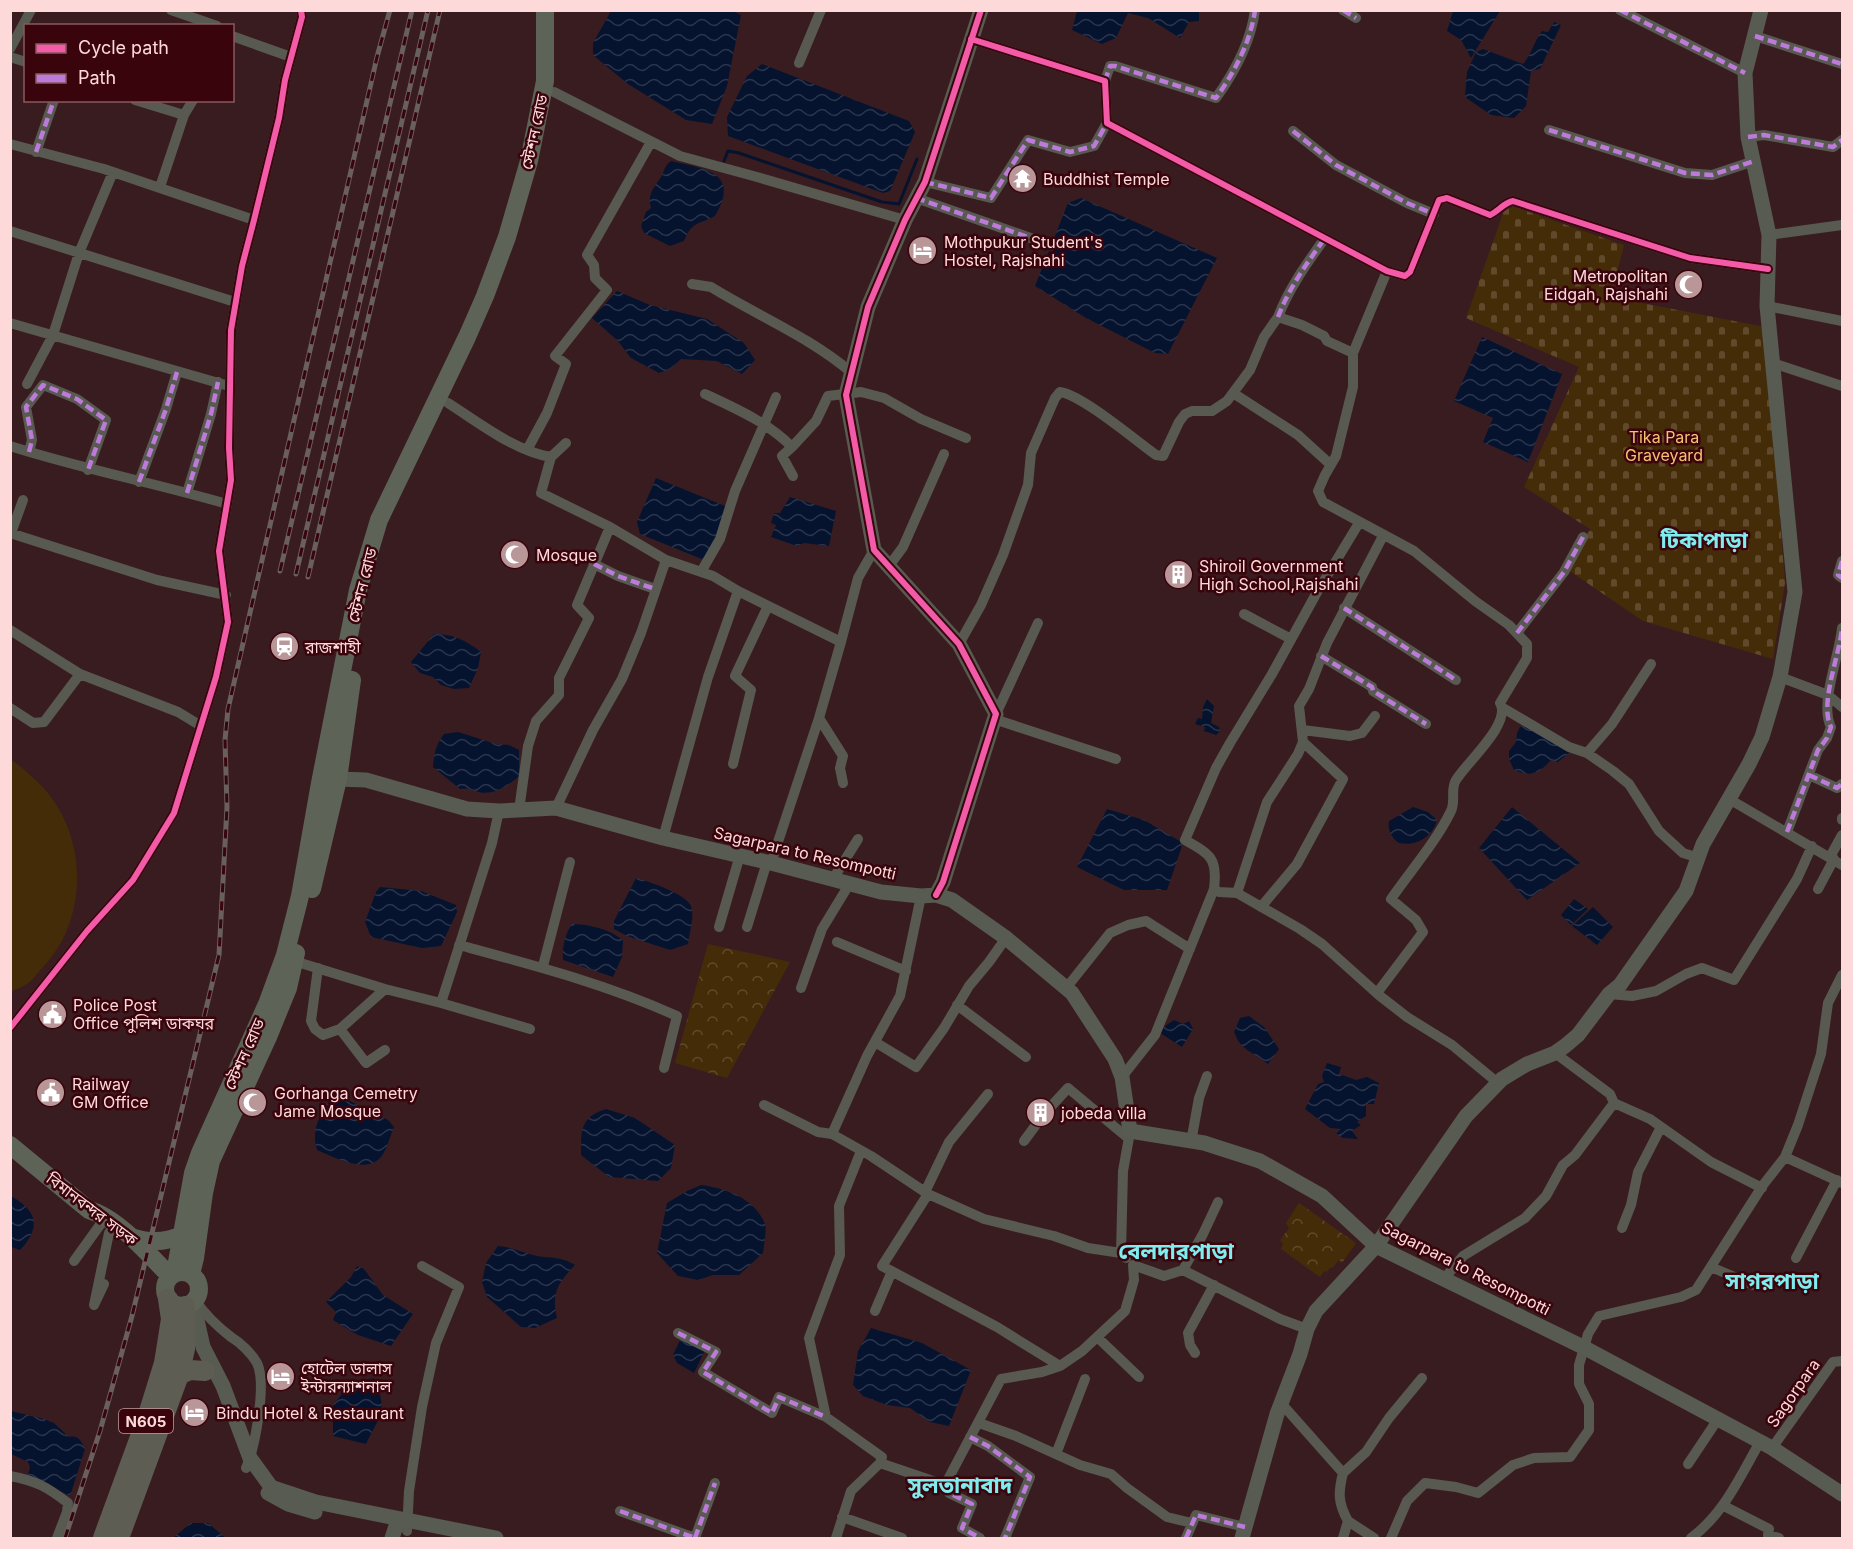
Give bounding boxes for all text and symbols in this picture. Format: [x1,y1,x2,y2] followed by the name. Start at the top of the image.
[24,24,234,102] legend
[78,37,169,58] text: Cycle path
[78,67,116,88] text: Path
[516,92,552,171] street label: স্টেশন রোড
[1006,163,1038,195] temple icon: Buddhist Temple
[1043,169,1169,189] place label: Buddhist Temple
[944,232,1103,270] place label: Mothpukur Student's Hostel, Rajshahi
[907,235,939,267] hotel icon: Mothpukur Student's Hostel, Rajshahi
[1544,266,1668,304] place label: Metropolitan Eidgah, Rajshahi
[1673,269,1705,301] mosque icon: Metropolitan Eidgah, Rajshahi
[1625,427,1703,465] park label: Tika Para Graveyard
[1659,527,1748,553] district label: টিকাপাড়া
[499,539,531,571] mosque icon: Mosque
[343,545,381,624] street label: স্টেশন রোড
[536,545,597,565] place label: Mosque
[1199,556,1358,594] place label: Shiroil Government High School,Rajshahi
[1162,559,1194,591] building icon: Shiroil Government High School,Rajshahi
[268,631,300,663] station icon: রাজশাহী
[304,637,361,657] place label: রাজশাহী
[712,822,898,884] street label: Sagarpara to Resompotti
[73,995,215,1033] place label: Police Post Office পুলিশ ডাকঘর
[36,998,68,1030] public building icon: Police Post Office পুলিশ ডাকঘর
[219,1015,269,1093] street label: স্টেশন রোড
[72,1074,149,1112] place label: Railway GM Office
[35,1077,67,1109] public building icon: Railway GM Office
[274,1083,418,1121] place label: Gorhanga Cemetry Jame Mosque
[237,1086,269,1118] mosque icon: Gorhanga Cemetry Jame Mosque
[1024,1097,1056,1129] building icon: jobeda villa
[1060,1103,1146,1123] place label: jobeda villa
[42,1168,142,1250] street label: বিমানবন্দর সড়ক
[1378,1217,1554,1319] street label: Sagarpara to Resompotti
[1118,1238,1234,1264] district label: বেলদারপাড়া
[1724,1268,1819,1294] district label: সাগরপাড়া
[1762,1355,1824,1431] street label: Sagorpara
[300,1358,393,1396] place label: হোটেল ডালাস ইন্টারন্যাশনাল
[264,1361,296,1393] hotel icon: হোটেল ডালাস ইন্টারন্যাশনাল
[179,1397,211,1429] hotel icon: Bindu Hotel & Restaurant
[216,1403,404,1423] place label: Bindu Hotel & Restaurant
[119,1409,173,1433] road number: N605
[907,1472,1013,1499] district label: সুলতানাবাদ

